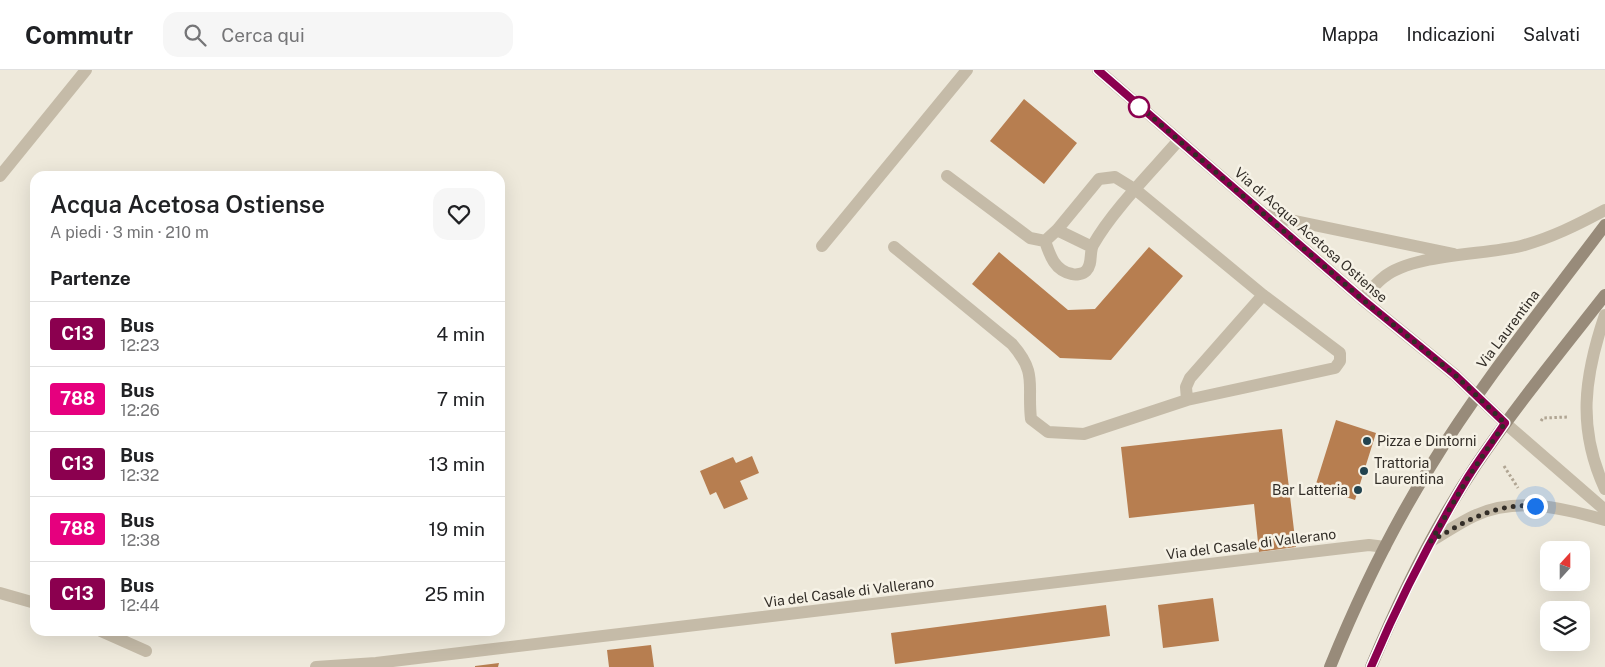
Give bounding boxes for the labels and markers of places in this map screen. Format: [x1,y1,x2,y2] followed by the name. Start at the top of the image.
[1128,96,1150,118] unlabelled marker
[1377,433,1476,449] place label: Pizza e Dintorni
[1361,435,1373,447] marker: Pizza e Dintorni
[1374,455,1444,487] place label: Trattoria Laurentina
[1358,465,1370,477] marker: Trattoria Laurentina
[1272,482,1348,498] place label: Bar Latteria
[1352,484,1364,496] marker: Bar Latteria

